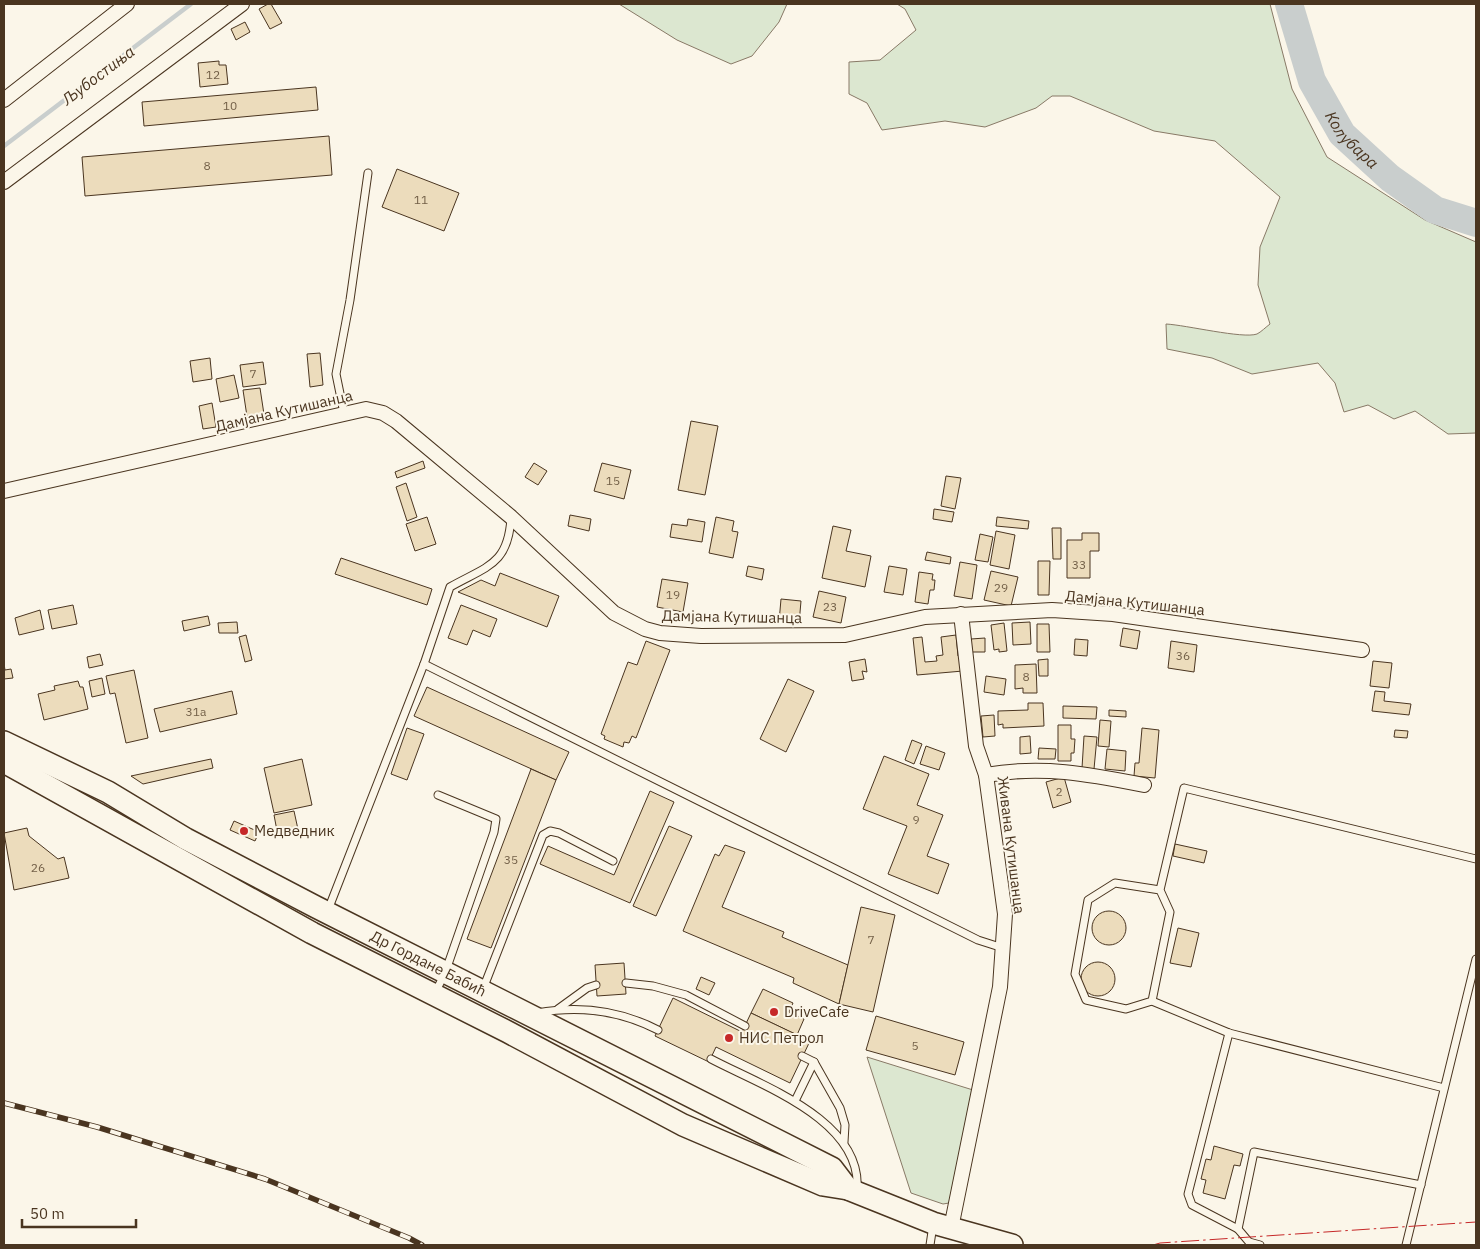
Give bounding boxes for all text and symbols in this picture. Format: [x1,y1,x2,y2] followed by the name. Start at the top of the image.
[57,41,138,110] water label: Љубостиња
[206,67,220,82] house number: 12
[223,98,237,113] house number: 10
[1321,107,1383,173] water label: Колубара
[203,158,211,173] house number: 8
[414,192,428,207] house number: 11
[249,366,257,381] house number: 7
[213,385,354,436] street label: Дамјана Кутишанца
[606,473,620,488] house number: 15
[1072,557,1086,572] house number: 33
[994,580,1008,595] house number: 29
[1064,586,1206,619] street label: Дамјана Кутишанца
[666,587,680,602] house number: 19
[823,599,837,614] house number: 23
[662,606,802,627] street label: Дамјана Кутишанца
[1176,648,1190,663] house number: 36
[1022,669,1030,684] house number: 8
[186,704,207,719] house number: 31a
[994,775,1029,915] street label: Живана Кутишанца
[1055,784,1063,799] house number: 2
[912,812,920,827] house number: 9
[254,821,335,840] place label: Медведник
[238,825,250,837] marker: Медведник
[504,852,518,867] house number: 35
[31,860,45,875] house number: 26
[367,926,490,1001] street label: Др Гордане Бабић
[867,932,875,947] house number: 7
[784,1002,849,1021] place label: DriveCafe
[768,1006,780,1018] marker: DriveCafe
[739,1028,824,1047] place label: НИС Петрол
[723,1032,735,1044] marker: НИС Петрол
[911,1038,919,1053] house number: 5
[22,1196,136,1228] scale bar
[30,1204,65,1223] text: 50 m

